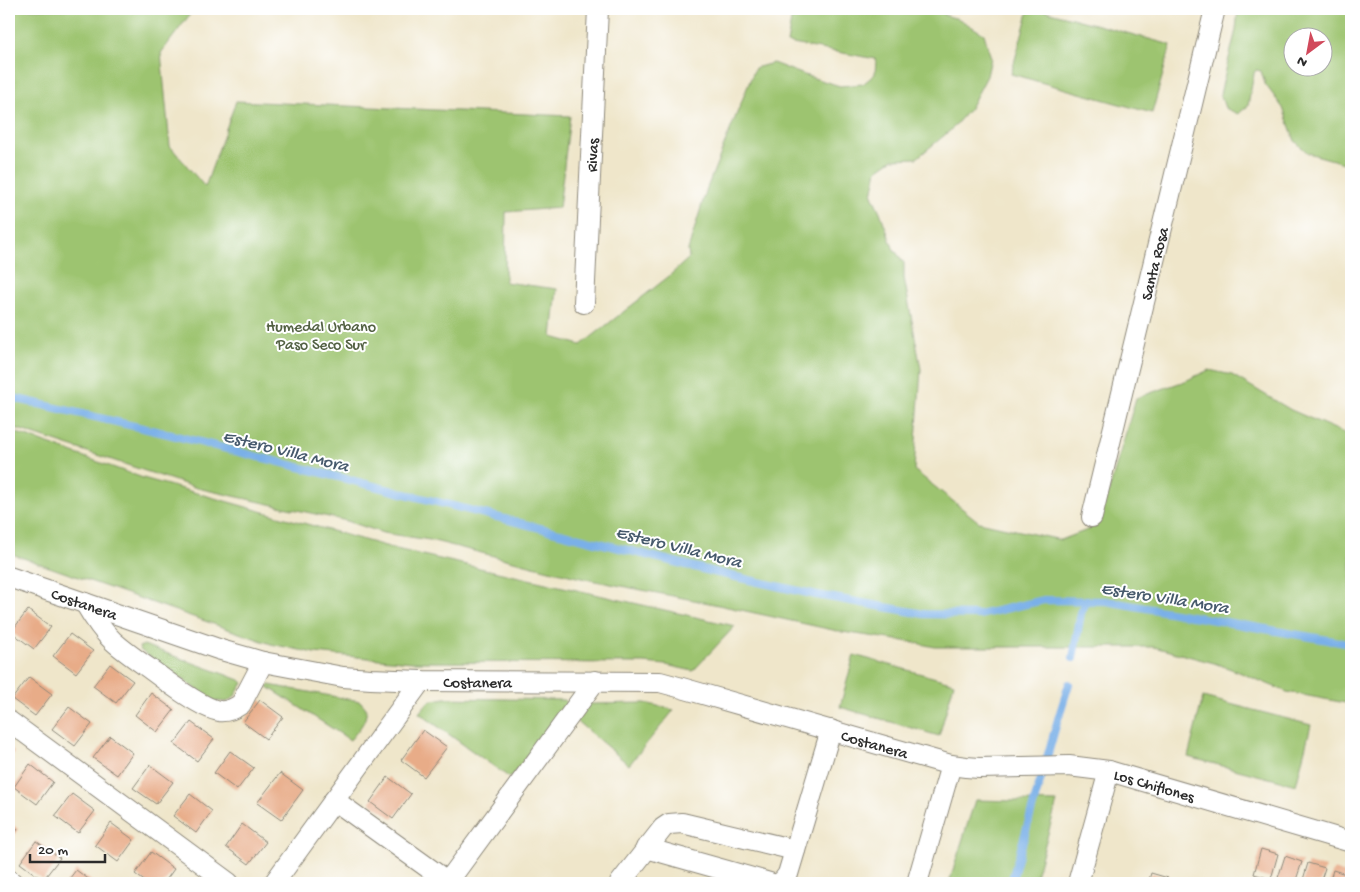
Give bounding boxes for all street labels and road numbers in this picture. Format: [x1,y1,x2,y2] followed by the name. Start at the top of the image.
[584,137,605,173] street label: Rivas
[1139,225,1175,303] street label: Santa Rosa
[48,586,120,627] street label: Costanera
[443,675,513,694] street label: Costanera
[838,728,911,766] street label: Costanera
[1111,767,1197,809] street label: Los Chiflones

